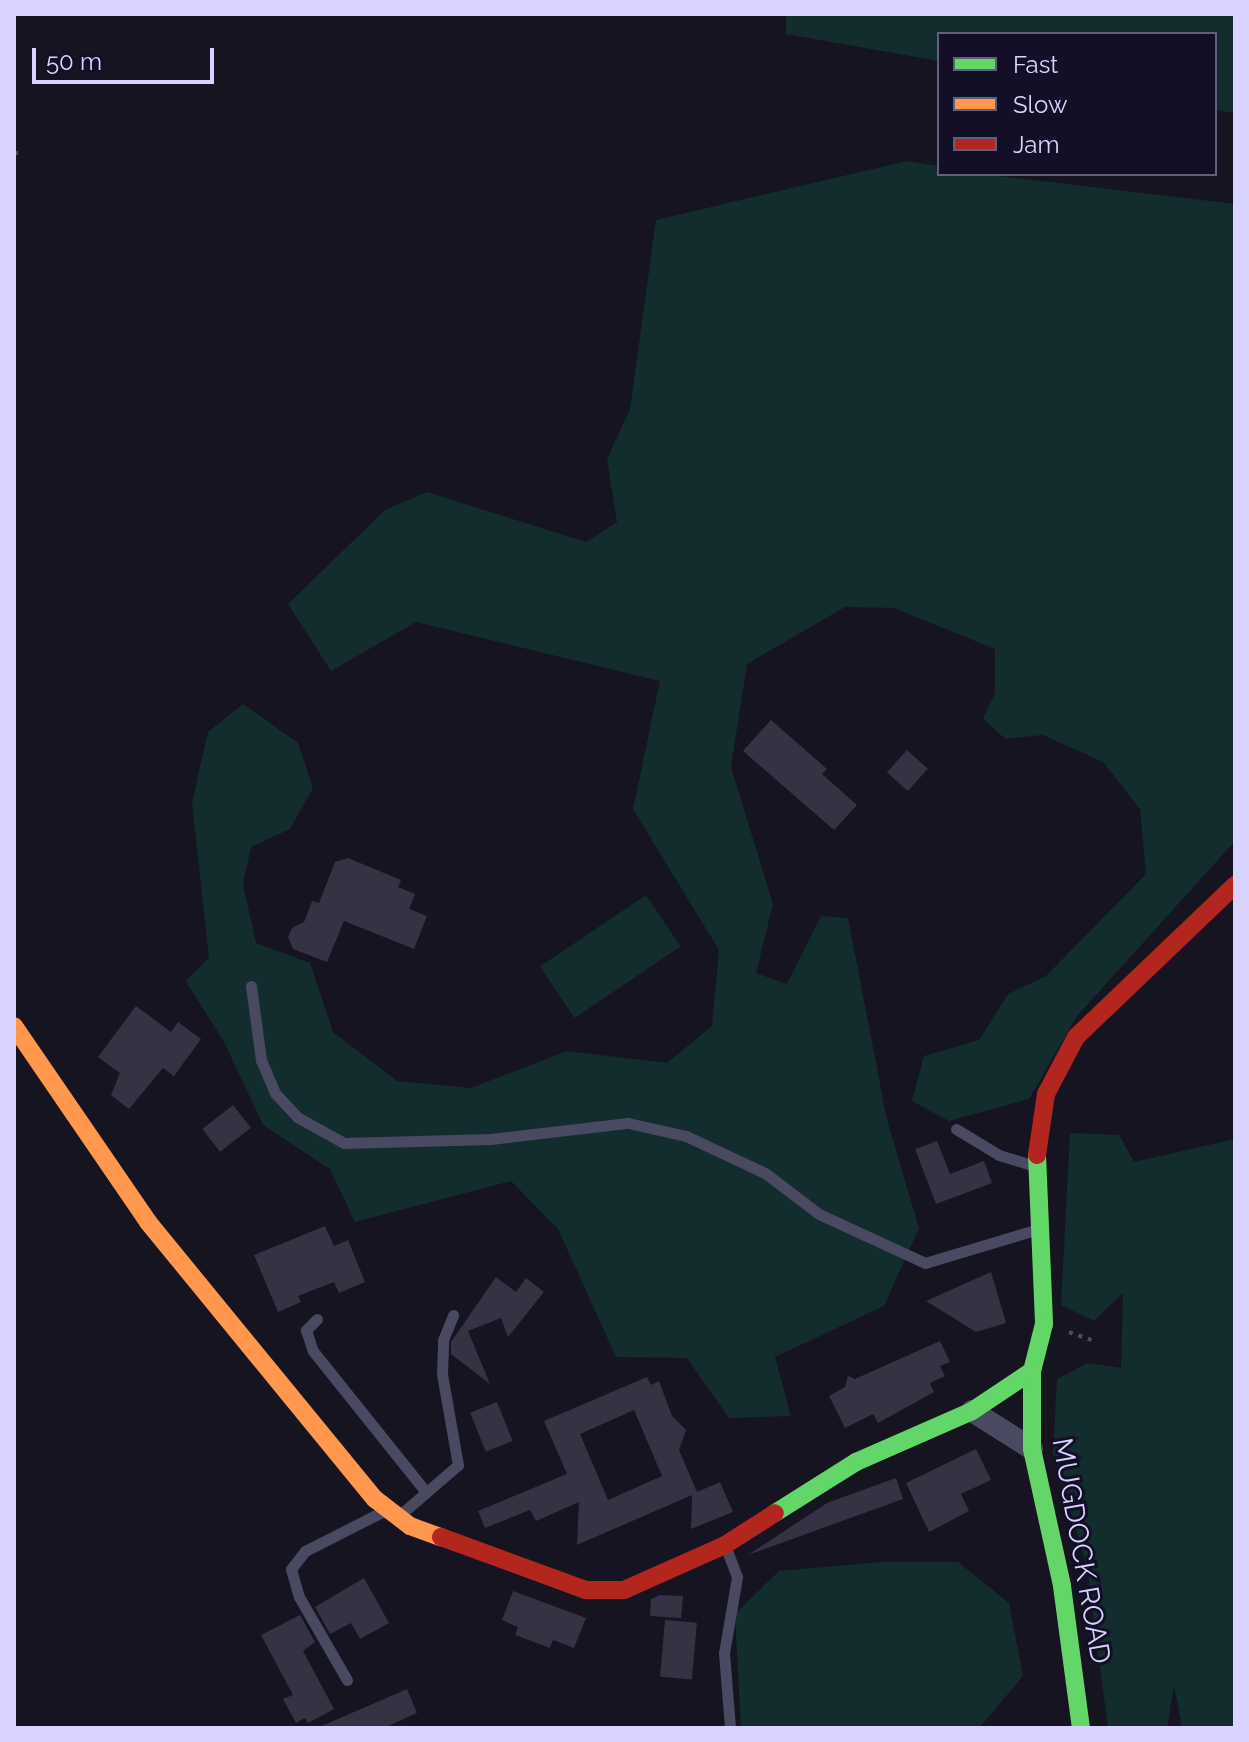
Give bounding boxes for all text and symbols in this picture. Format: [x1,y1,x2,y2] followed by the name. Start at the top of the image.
[36,32,218,82] scale bar
[937,32,1217,176] legend
[46,47,102,76] text: 50 m
[1013,50,1058,79] text: Fast
[1013,90,1067,119] text: Slow
[1013,130,1059,159] text: Jam
[1045,1435,1117,1667] street label: MUGDOCK ROAD

